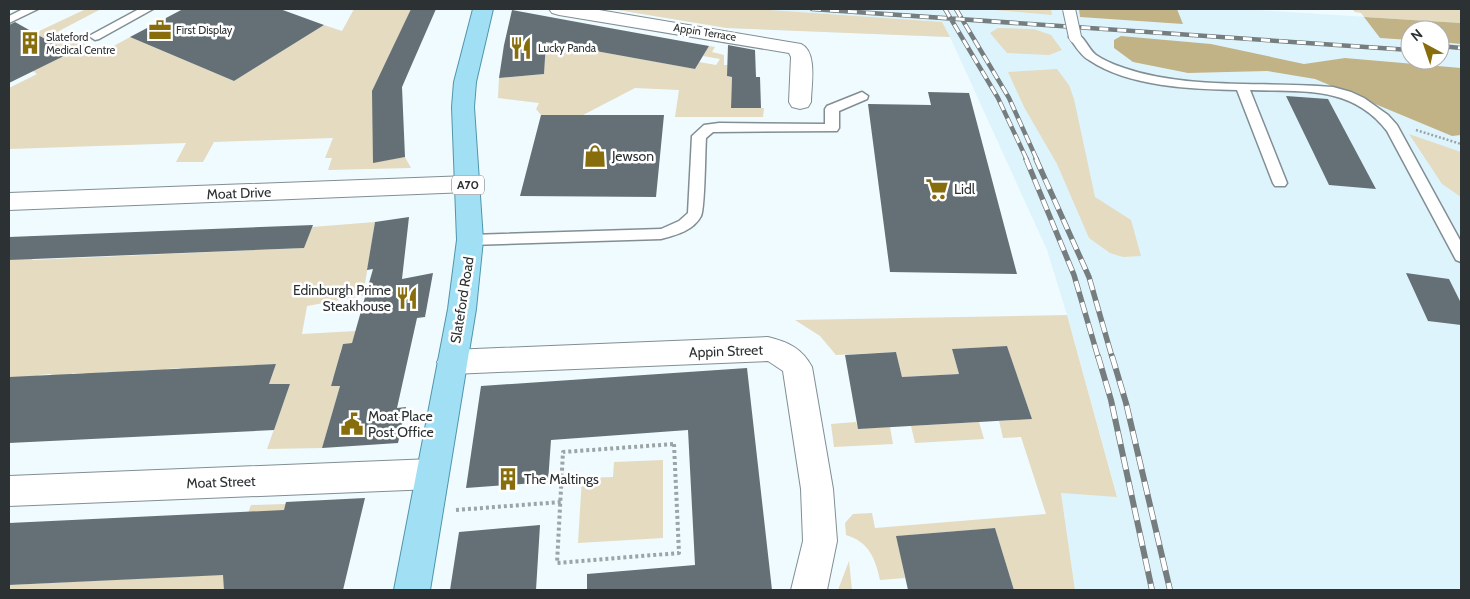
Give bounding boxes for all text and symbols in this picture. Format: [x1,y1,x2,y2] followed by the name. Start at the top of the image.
[147,17,173,43] office icon: First Display
[673,20,738,44] street label: Appin Terrace
[1400,20,1450,70] north arrow
[176,23,233,37] place label: First Display
[1407,25,1426,45] text: N
[17,30,43,56] building icon: Slateford Medical Centre
[46,30,116,57] place label: Slateford Medical Centre
[508,35,534,61] restaurant icon: Lucky Panda
[538,41,597,55] place label: Lucky Panda
[582,143,608,169] shop icon: Jewson
[611,147,654,165] place label: Jewson
[452,176,484,194] road number: A70
[924,176,950,202] supermarket icon: Lidl
[954,180,976,198] place label: Lidl
[206,183,272,203] street label: Moat Drive
[446,255,478,345] street label: Slateford Road
[293,281,391,315] place label: Edinburgh Prime Steakhouse
[394,285,420,311] restaurant icon: Edinburgh Prime Steakhouse
[689,341,764,361] street label: Appin Street
[368,407,434,441] place label: Moat Place Post Office
[339,411,365,437] public building icon: Moat Place Post Office
[495,466,521,492] building icon: The Maltings
[524,470,599,488] place label: The Maltings
[186,472,256,492] street label: Moat Street

